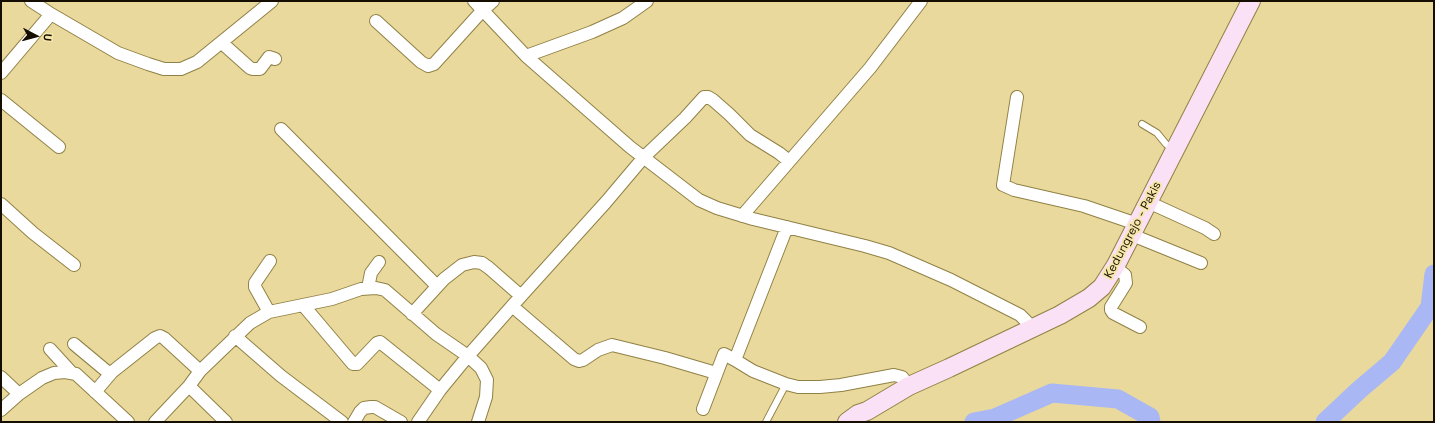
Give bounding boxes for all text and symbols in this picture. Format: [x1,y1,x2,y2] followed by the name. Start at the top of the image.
[16,16,56,56] north arrow
[41,33,55,42] text: U
[1101,179,1165,281] street label: Kedungrejo - Pakis

